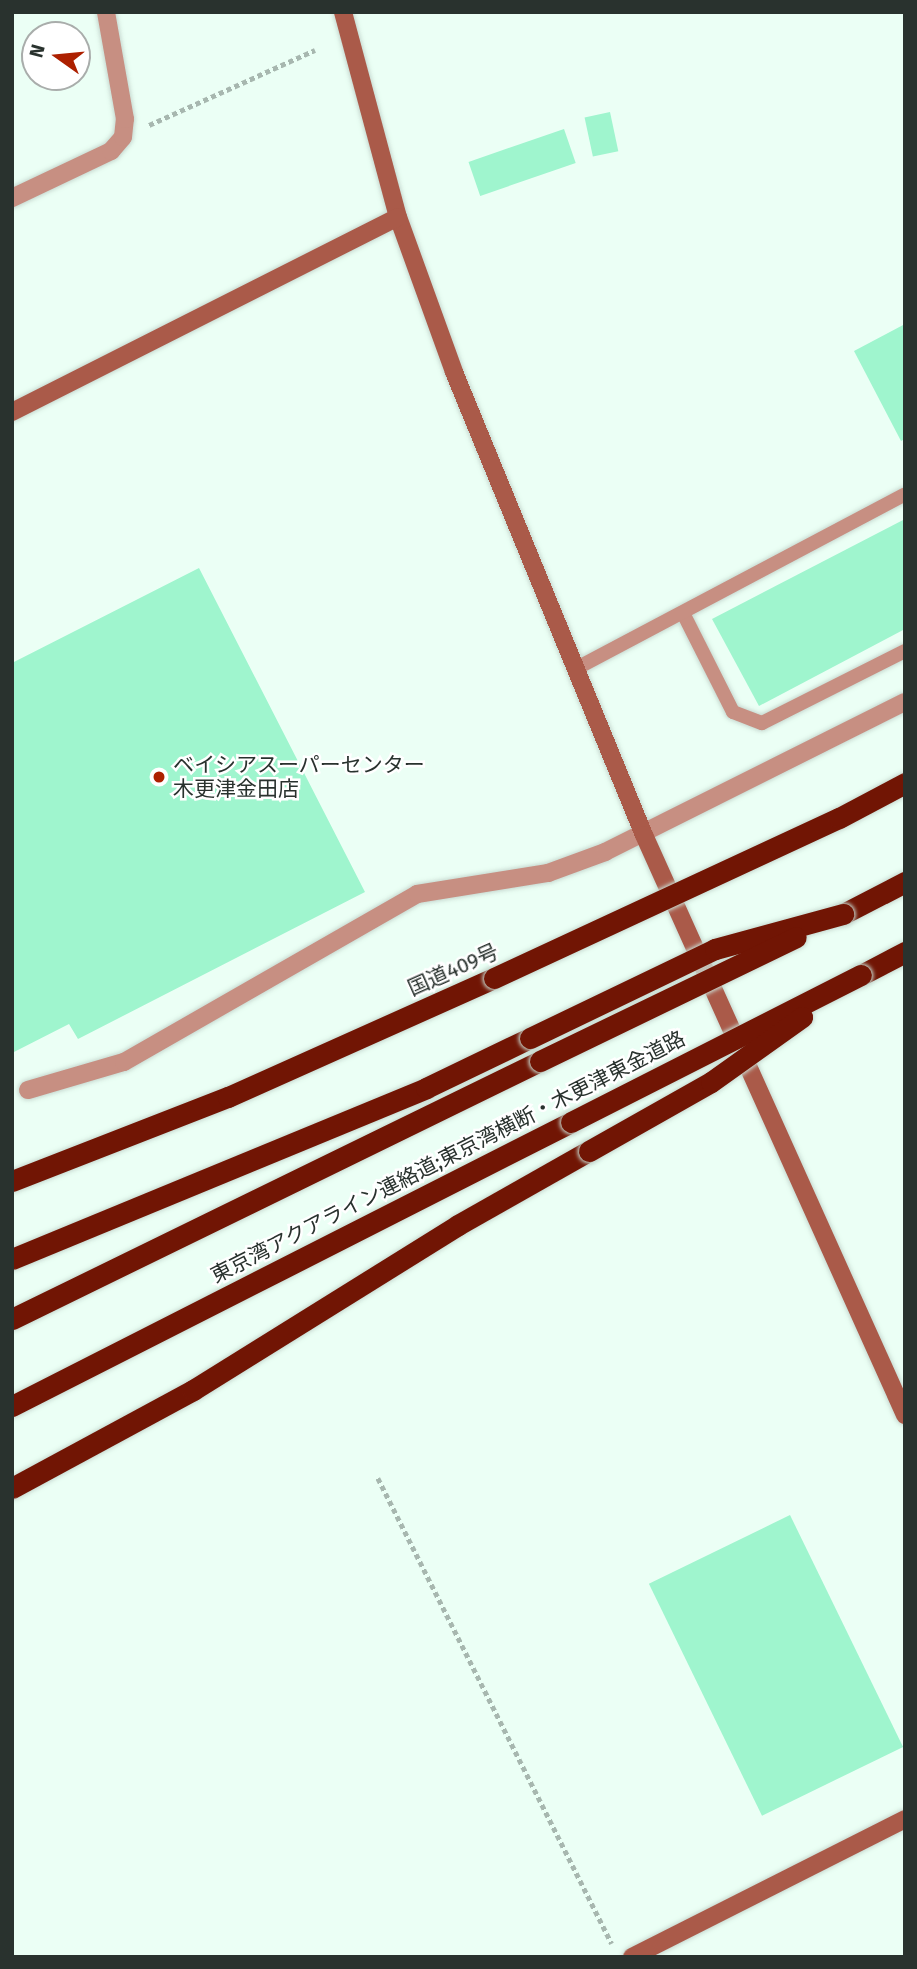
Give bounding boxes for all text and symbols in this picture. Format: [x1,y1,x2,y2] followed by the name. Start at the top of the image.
[21,21,91,91] north arrow
[24,42,50,60] text: N
[173,752,425,802] place label: ベイシアスーパーセンター 木更津金田店
[151,769,167,785] marker: ベイシアスーパーセンター 木更津金田店
[404,939,502,1001] street label: 国道409号
[206,1025,690,1289] street label: 東京湾アクアライン連絡道;東京湾横断・木更津東金道路

